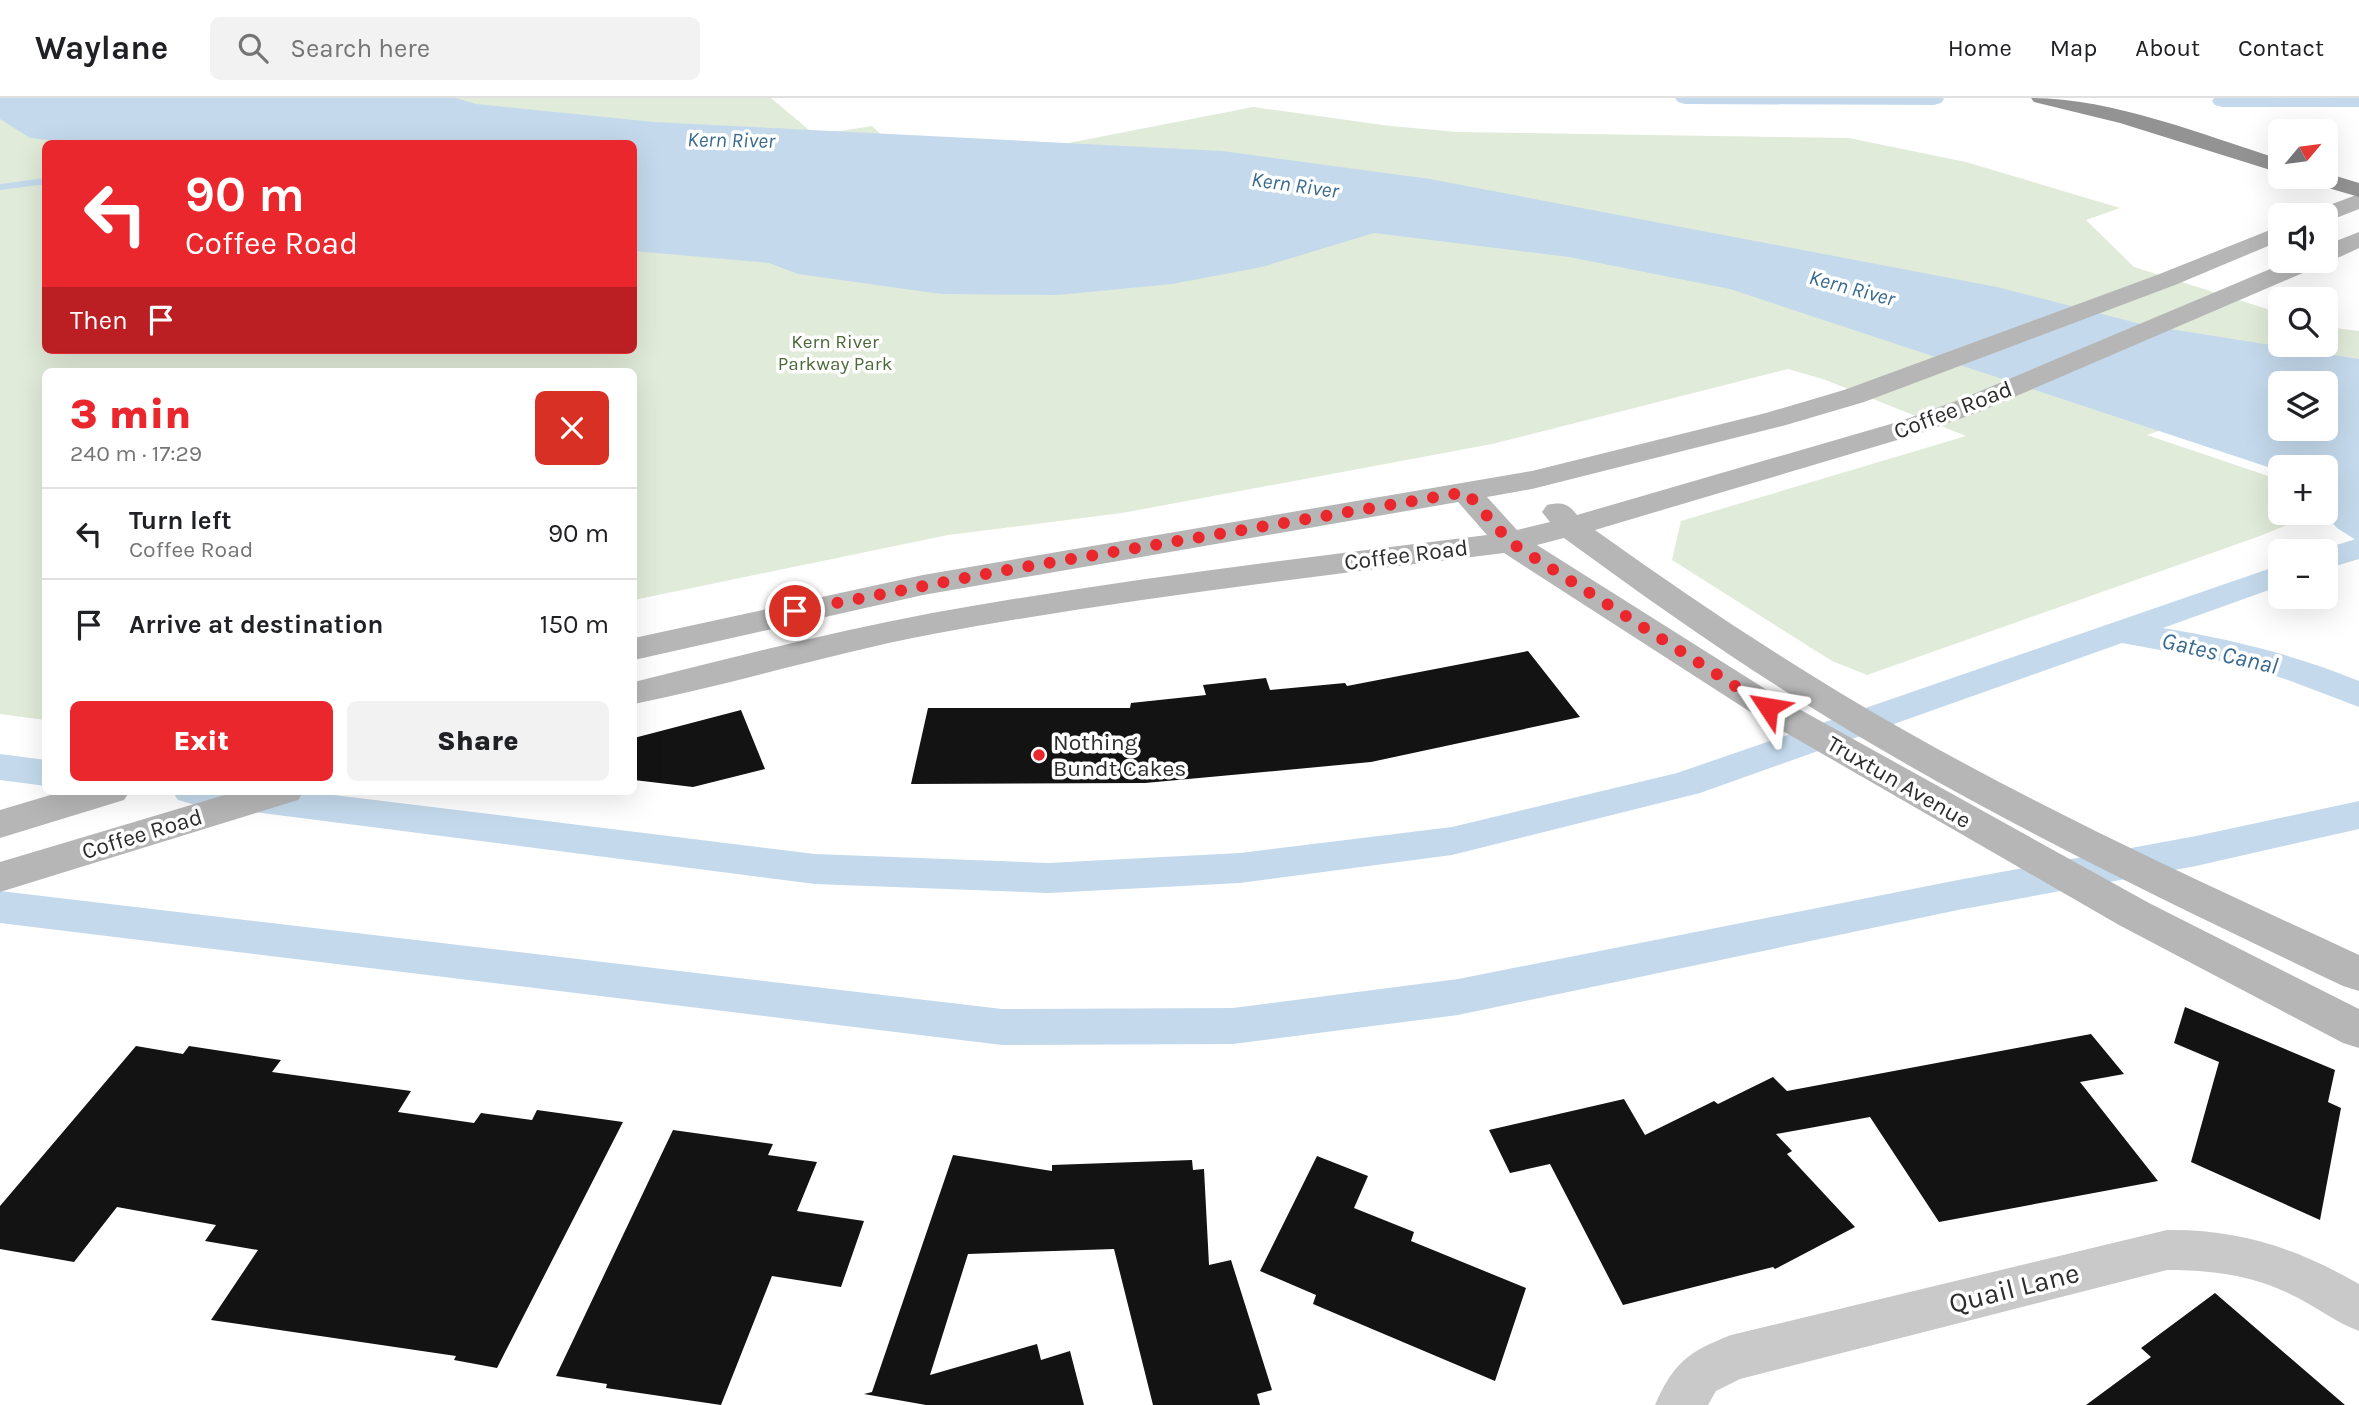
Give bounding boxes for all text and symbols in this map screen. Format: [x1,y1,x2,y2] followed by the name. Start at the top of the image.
[210,17,700,80] search box
[35,29,168,67] text: Waylane
[234,29,272,67] icon: search
[290,33,430,64] text: Search here
[1948,34,2012,62] text: Home
[2050,34,2097,62] text: Map
[2135,34,2200,62] text: About
[2238,34,2324,62] text: Contact
[2268,119,2338,189] north arrow
[2268,119,2338,609] map controls
[687,127,776,153] water label: Kern River
[185,166,305,223] text: 90 m
[1250,167,1341,203] water label: Kern River
[70,168,161,259] icon: left
[2268,203,2338,273] button: sound
[185,225,358,262] text: Coffee Road
[1806,265,1898,311] water label: Kern River
[2268,287,2338,357] button: search
[142,301,180,339] icon: arrive
[70,305,128,336] text: Then
[778,331,893,375] park label: Kern River Parkway Park
[2268,371,2338,441] button: layers
[1890,375,2016,445] street label: Coffee Road
[70,389,191,439] text: 3 min
[535,391,609,465] button: close
[70,440,202,467] text: 240 m · 17:29
[2268,455,2338,525] button: +
[129,505,231,536] text: Turn left
[70,515,108,553] icon: left
[548,518,609,549] text: 90 m
[1343,534,1469,576] street label: Coffee Road
[129,536,253,563] text: Coffee Road
[2268,539,2338,609] button: −
[765,581,825,641] pin
[776,592,814,630] icon: arrive
[70,606,108,644] icon: arrive
[129,609,383,640] text: Arrive at destination
[540,609,609,640] text: 150 m
[2159,626,2281,680] water label: Gates Canal
[1731,670,1805,744] position arrow
[70,701,333,781] button: Exit
[347,701,609,781] button: Share
[1053,729,1186,782] place label: Nothing Bundt Cakes
[1822,730,1976,834] street label: Truxtun Avenue
[1031,747,1047,763] marker: Nothing Bundt Cakes
[79,803,205,865] street label: Coffee Road
[1945,1256,2083,1320] street label: Quail Lane

